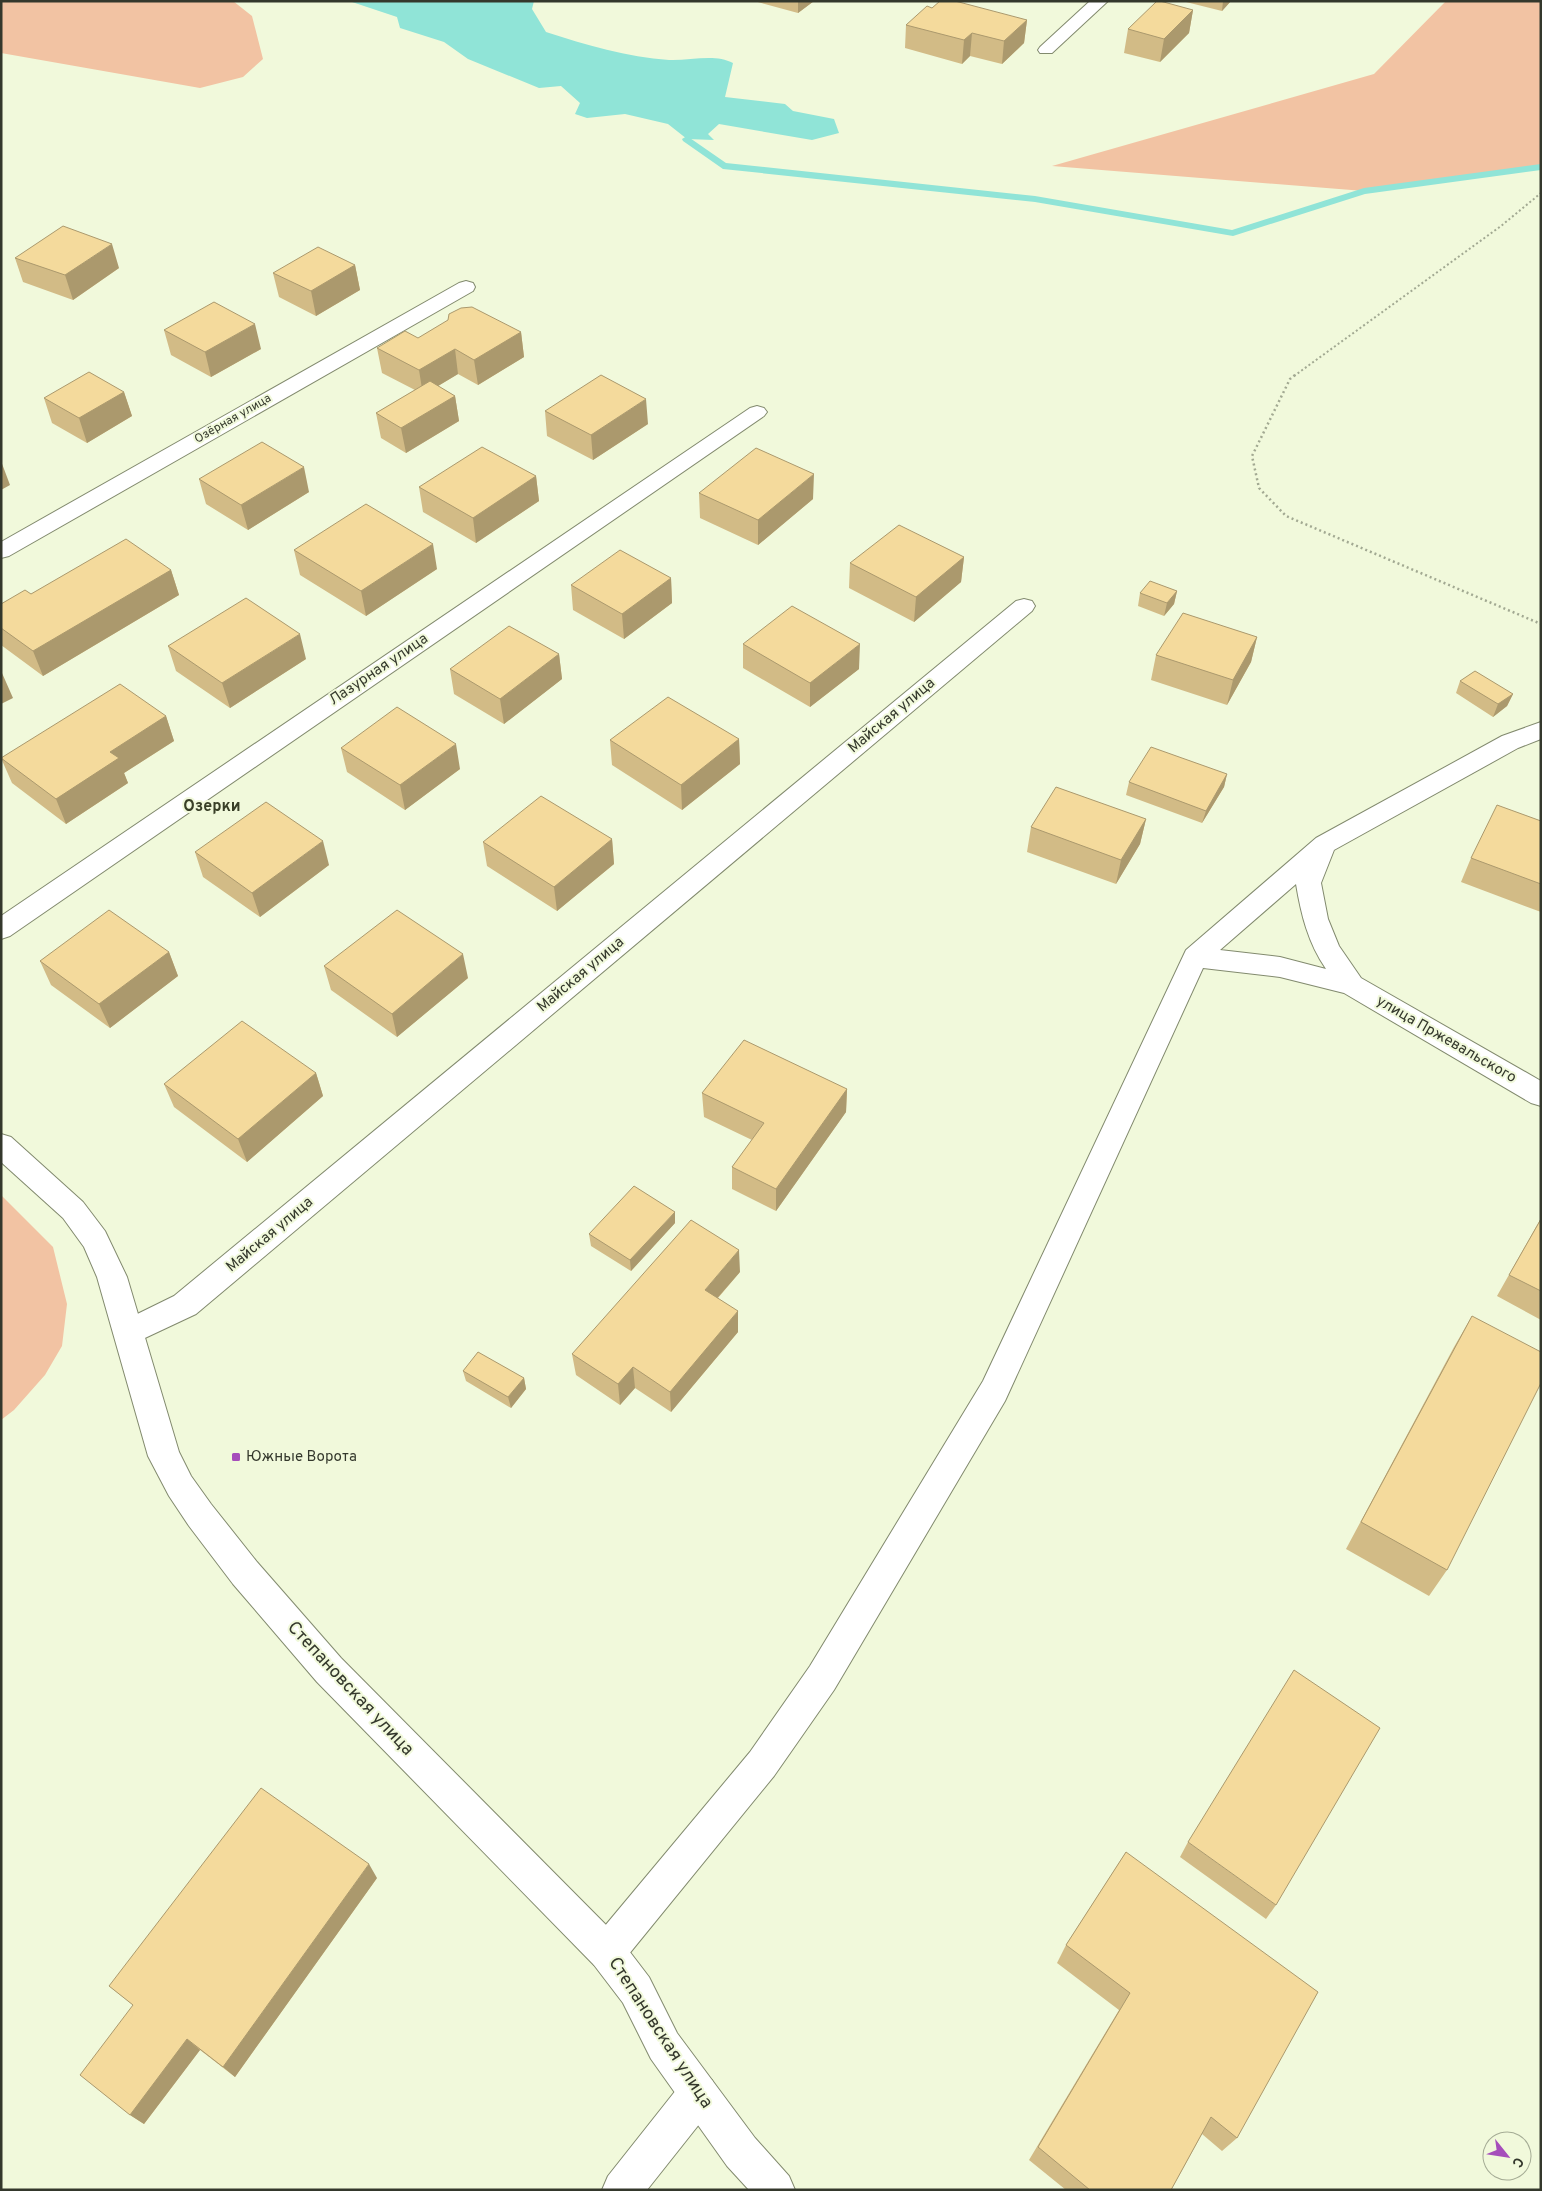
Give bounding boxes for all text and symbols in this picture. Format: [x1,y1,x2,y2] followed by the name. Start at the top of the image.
[192,391,274,447] street label: Озёрная улица
[326,630,432,710] street label: Лазурная улица
[845,674,939,758] street label: Майская улица
[183,797,241,817] district label: Озерки
[534,933,628,1017] street label: Майская улица
[1372,992,1520,1088] street label: улица Пржевальского
[223,1193,317,1277] street label: Майская улица
[246,1448,357,1467] place label: Южные Ворота
[230,1451,242,1463] marker: Южные Ворота
[282,1617,418,1761] street label: Степановская улица
[603,1953,717,2113] street label: Степановская улица
[1482,2131,1532,2181] north arrow
[1507,2154,1527,2170] text: С

